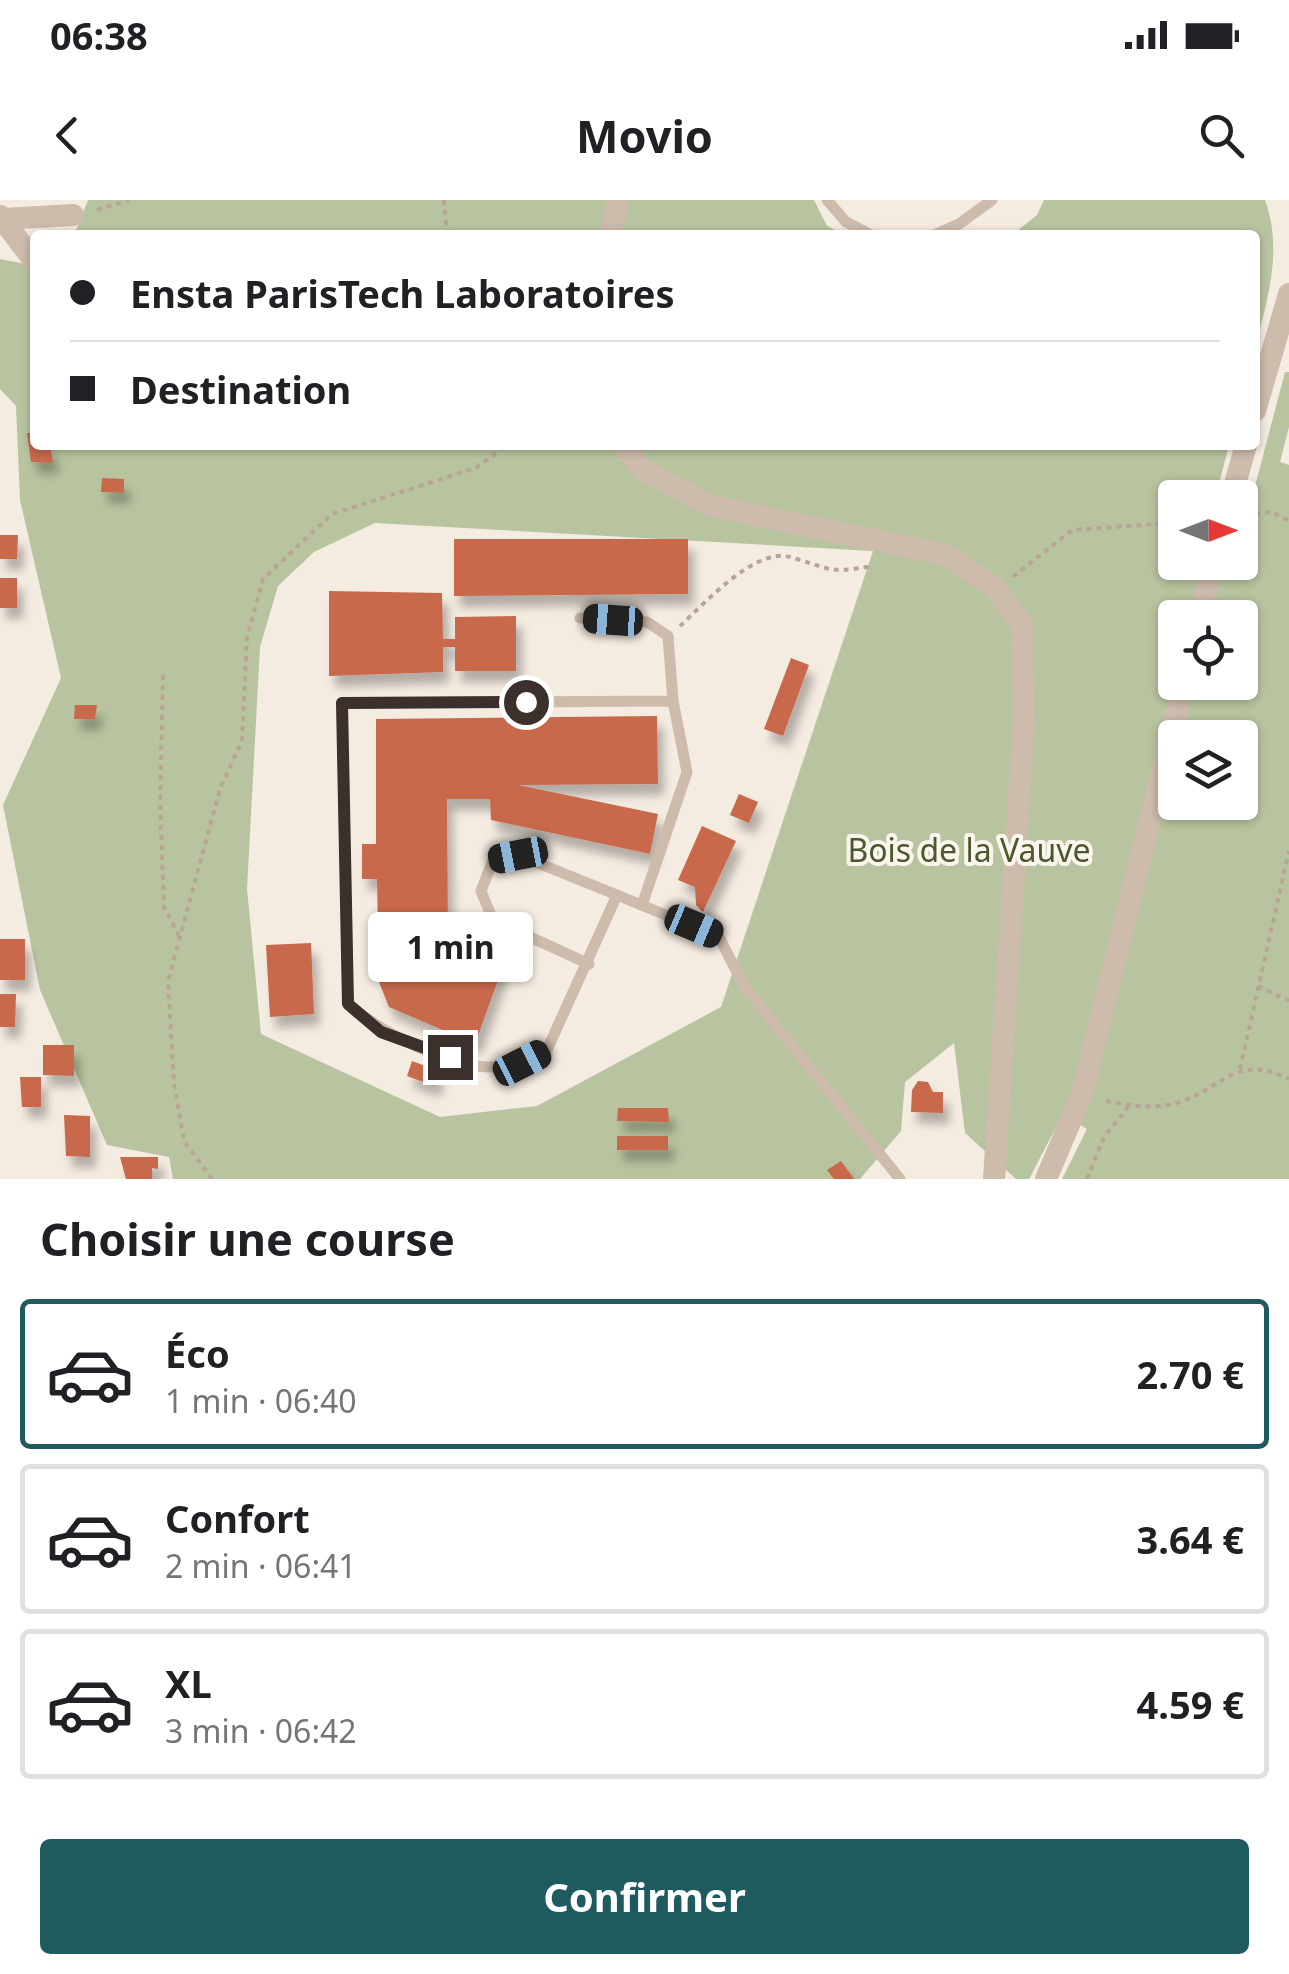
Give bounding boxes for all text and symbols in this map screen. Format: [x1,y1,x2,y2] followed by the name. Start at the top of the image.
[50,9,148,61] text: 06:38
[576,105,713,166] text: Movio
[40,108,95,163] icon: back
[1194,108,1249,163] icon: search
[130,267,674,319] text: Ensta ParisTech Laboratoires
[130,363,351,415] text: Destination
[1158,480,1258,580] north arrow
[1158,480,1258,820] map controls
[1158,600,1258,700] button: locate
[582,603,644,637] car
[504,680,549,725] route start
[1158,720,1258,820] button: layers
[847,828,1091,871] park label: Bois de la Vauve
[486,835,550,875] car
[661,900,727,952] car
[368,912,532,982] callout: 1 min
[406,925,495,968] text: 1 min
[428,1035,473,1080] route end
[488,1036,556,1090] car
[40,1208,455,1269] text: Choisir une course
[165,1327,230,1379] text: Éco
[45,1329,135,1419] icon: car
[1136,1348,1244,1400] text: 2.70 €
[165,1379,357,1422] text: 1 min · 06:40
[165,1492,310,1544] text: Confort
[45,1494,135,1584] icon: car
[1136,1513,1244,1565] text: 3.64 €
[165,1544,357,1587] text: 2 min · 06:41
[165,1657,212,1709] text: XL
[45,1659,135,1749] icon: car
[1136,1678,1244,1730] text: 4.59 €
[165,1709,357,1752] text: 3 min · 06:42
[40,1839,1249,1954] button: Confirmer

